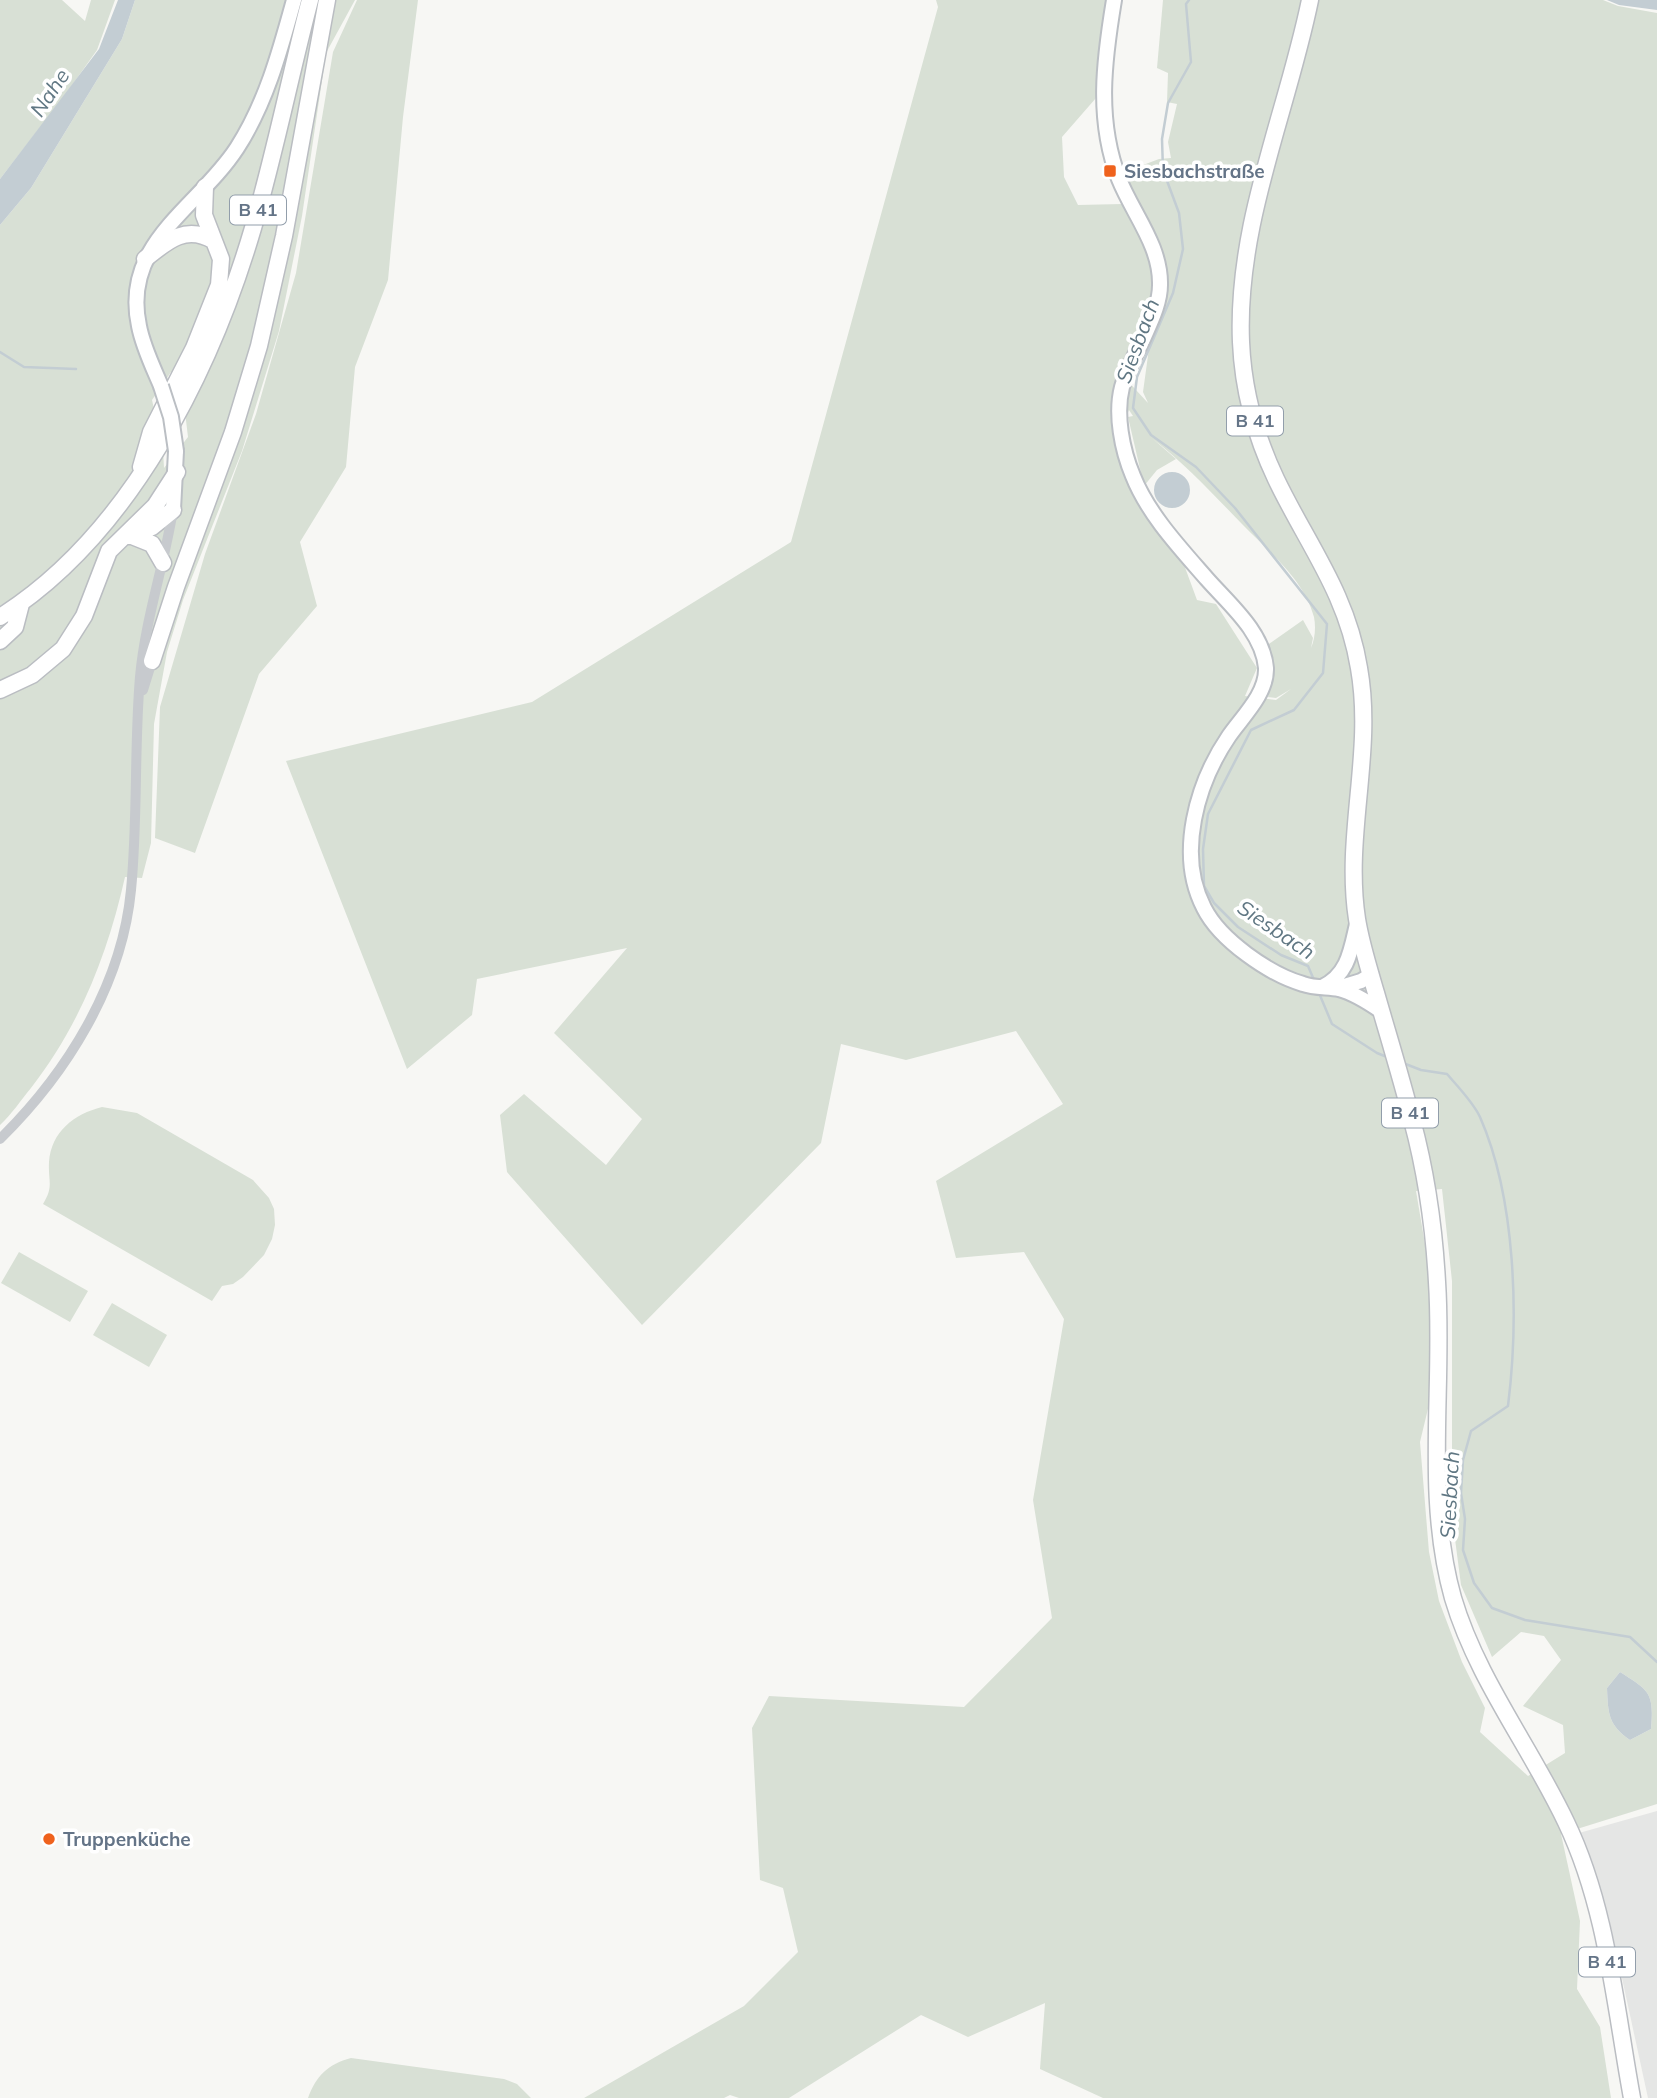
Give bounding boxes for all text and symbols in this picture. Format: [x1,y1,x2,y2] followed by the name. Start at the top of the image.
[24,64,74,121] water label: Nahe
[1124,159,1265,183] place label: Siesbachstraße
[1102,163,1118,179] marker: Siesbachstraße
[230,196,286,224] road number: B 41
[1110,295,1164,386] water label: Siesbach
[1227,407,1283,436] road number: B 41
[1233,894,1320,965] water label: Siesbach
[1382,1098,1438,1128] road number: B 41
[1434,1450,1464,1539] water label: Siesbach
[63,1827,191,1851] place label: Truppenküche
[41,1831,57,1847] marker: Truppenküche
[1579,1948,1635,1976] road number: B 41

